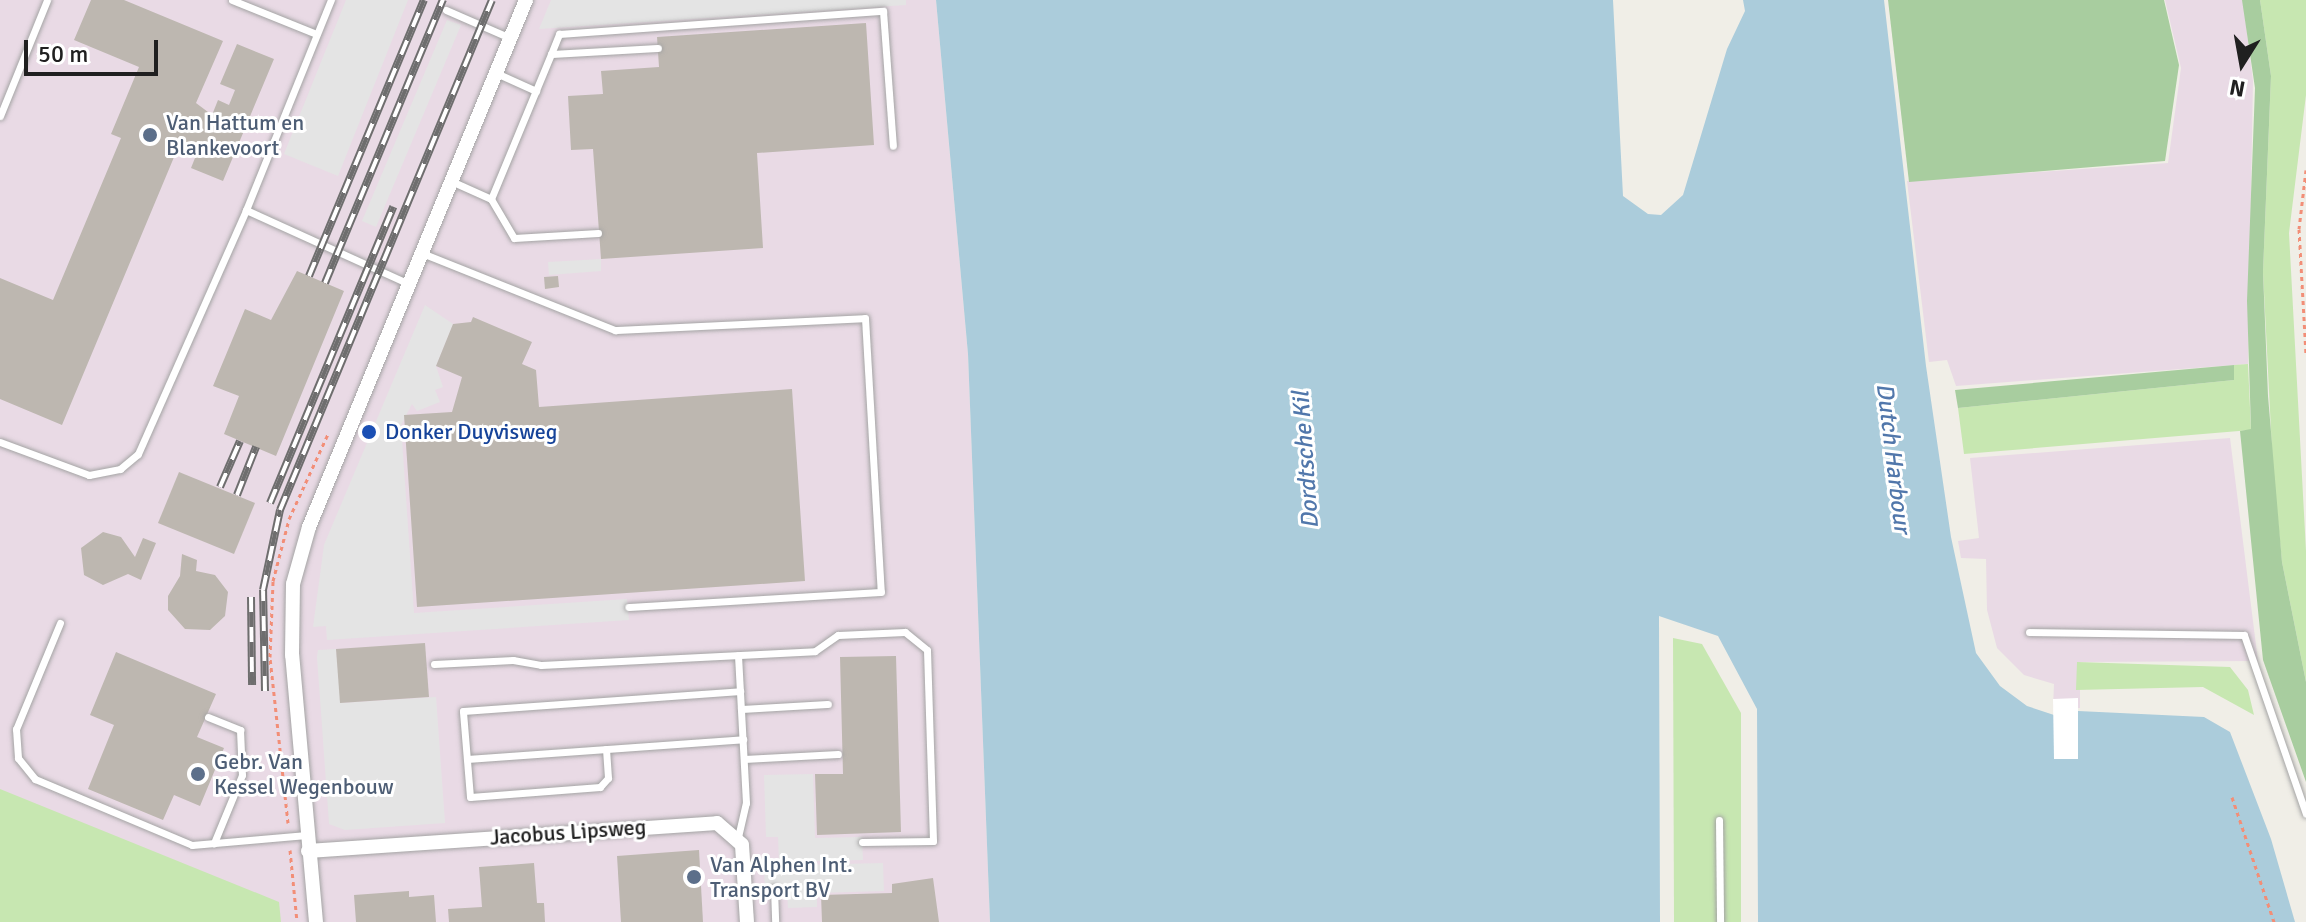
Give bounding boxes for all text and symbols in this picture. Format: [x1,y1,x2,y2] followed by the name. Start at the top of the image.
[28,24,162,74] scale bar
[2202,24,2282,104] north arrow
[38,39,88,69] text: 50 m
[2227,73,2247,103] text: N
[166,109,304,160] place label: Van Hattum en Blankevoort
[141,126,159,144] marker: Van Hattum en Blankevoort
[1870,381,1916,535] water label: Dutch Harbour
[1287,390,1325,530] water label: Dordtsche Kil
[385,419,557,445] place label: Donker Duyvisweg
[360,423,378,441] marker: Donker Duyvisweg
[214,748,394,800] place label: Gebr. Van Kessel Wegenbouw
[189,765,207,783] marker: Gebr. Van Kessel Wegenbouw
[489,813,647,851] street label: Jacobus Lipsweg
[710,851,853,902] place label: Van Alphen Int. Transport BV
[685,868,703,886] marker: Van Alphen Int. Transport BV

